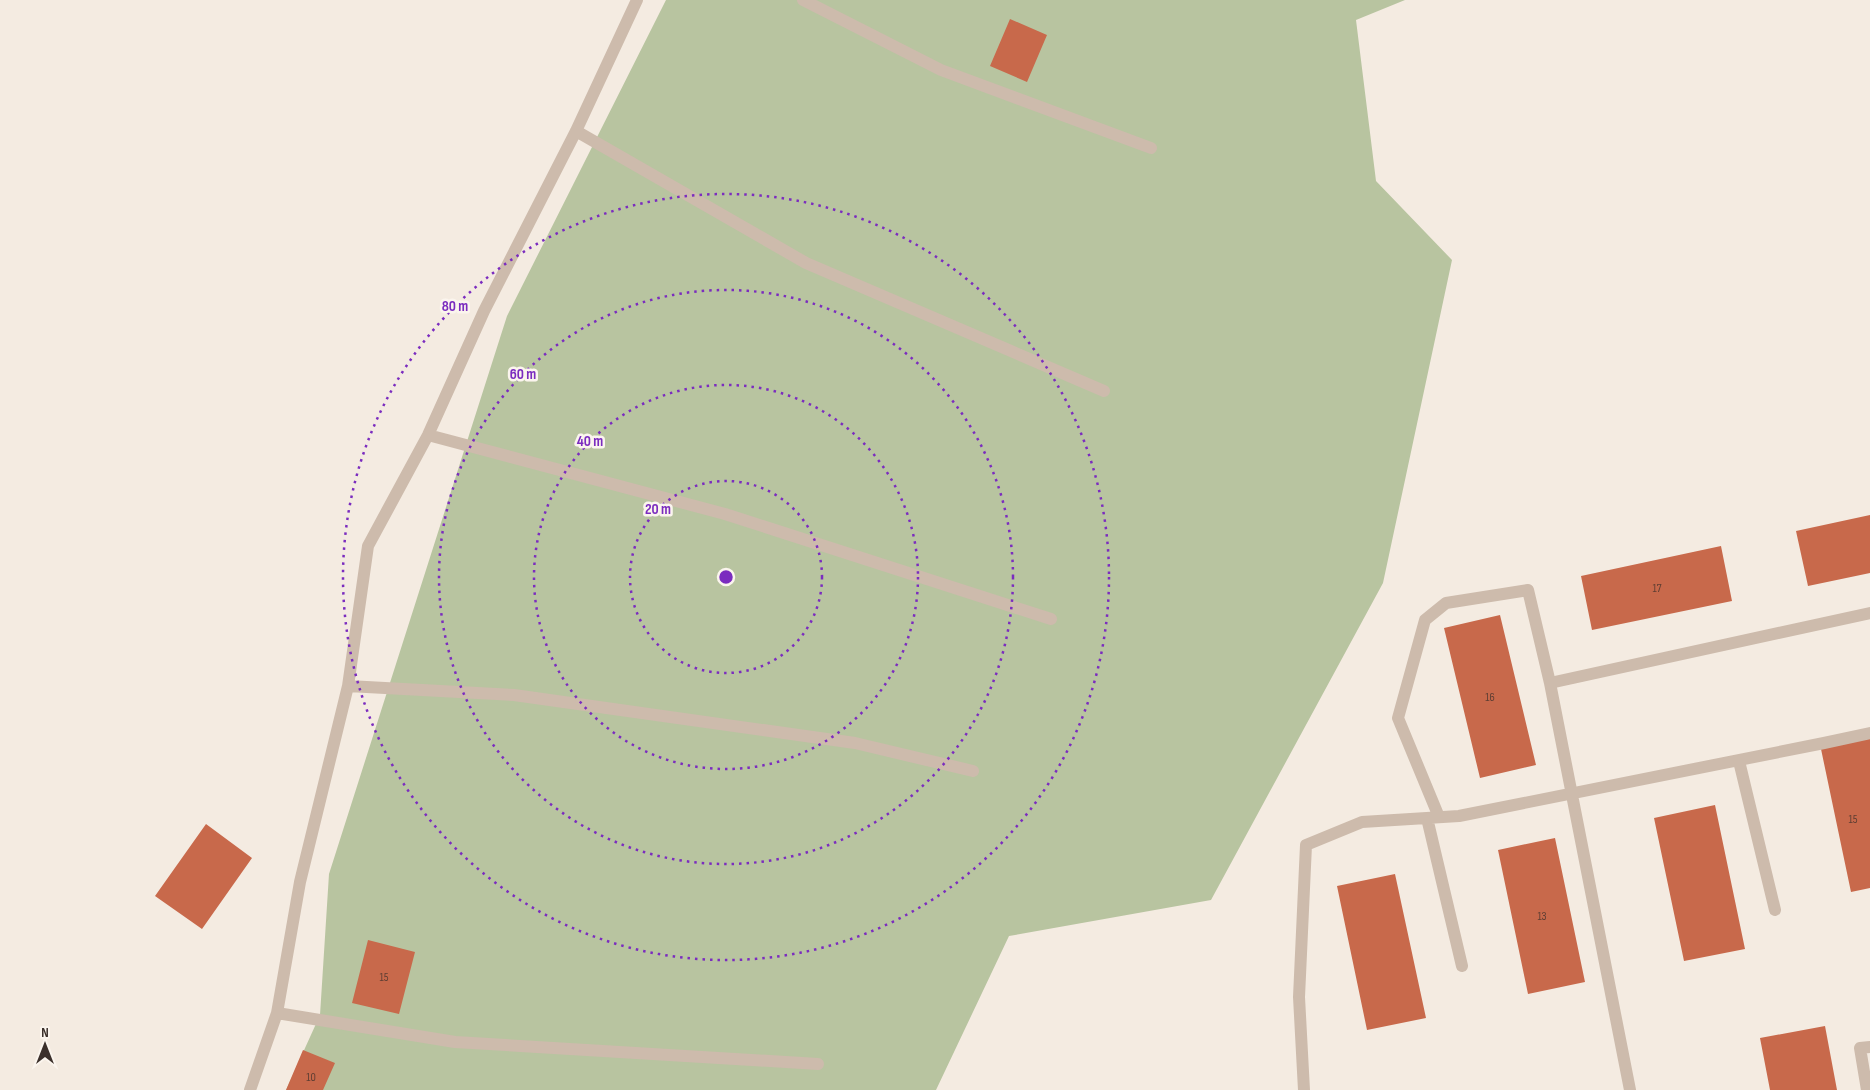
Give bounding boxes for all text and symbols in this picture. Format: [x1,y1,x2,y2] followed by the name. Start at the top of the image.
[442,297,468,316] text: 80 m
[510,365,536,384] text: 60 m
[577,432,603,451] text: 40 m
[645,500,671,519] text: 20 m
[717,568,735,586] centre of rings
[1653,581,1662,596] house number: 17
[1485,690,1495,705] house number: 16
[1848,812,1858,827] house number: 15
[1537,909,1547,924] house number: 13
[379,970,389,985] house number: 15
[20,1020,70,1070] north arrow
[41,1024,49,1041] text: N
[306,1070,316,1085] house number: 10

